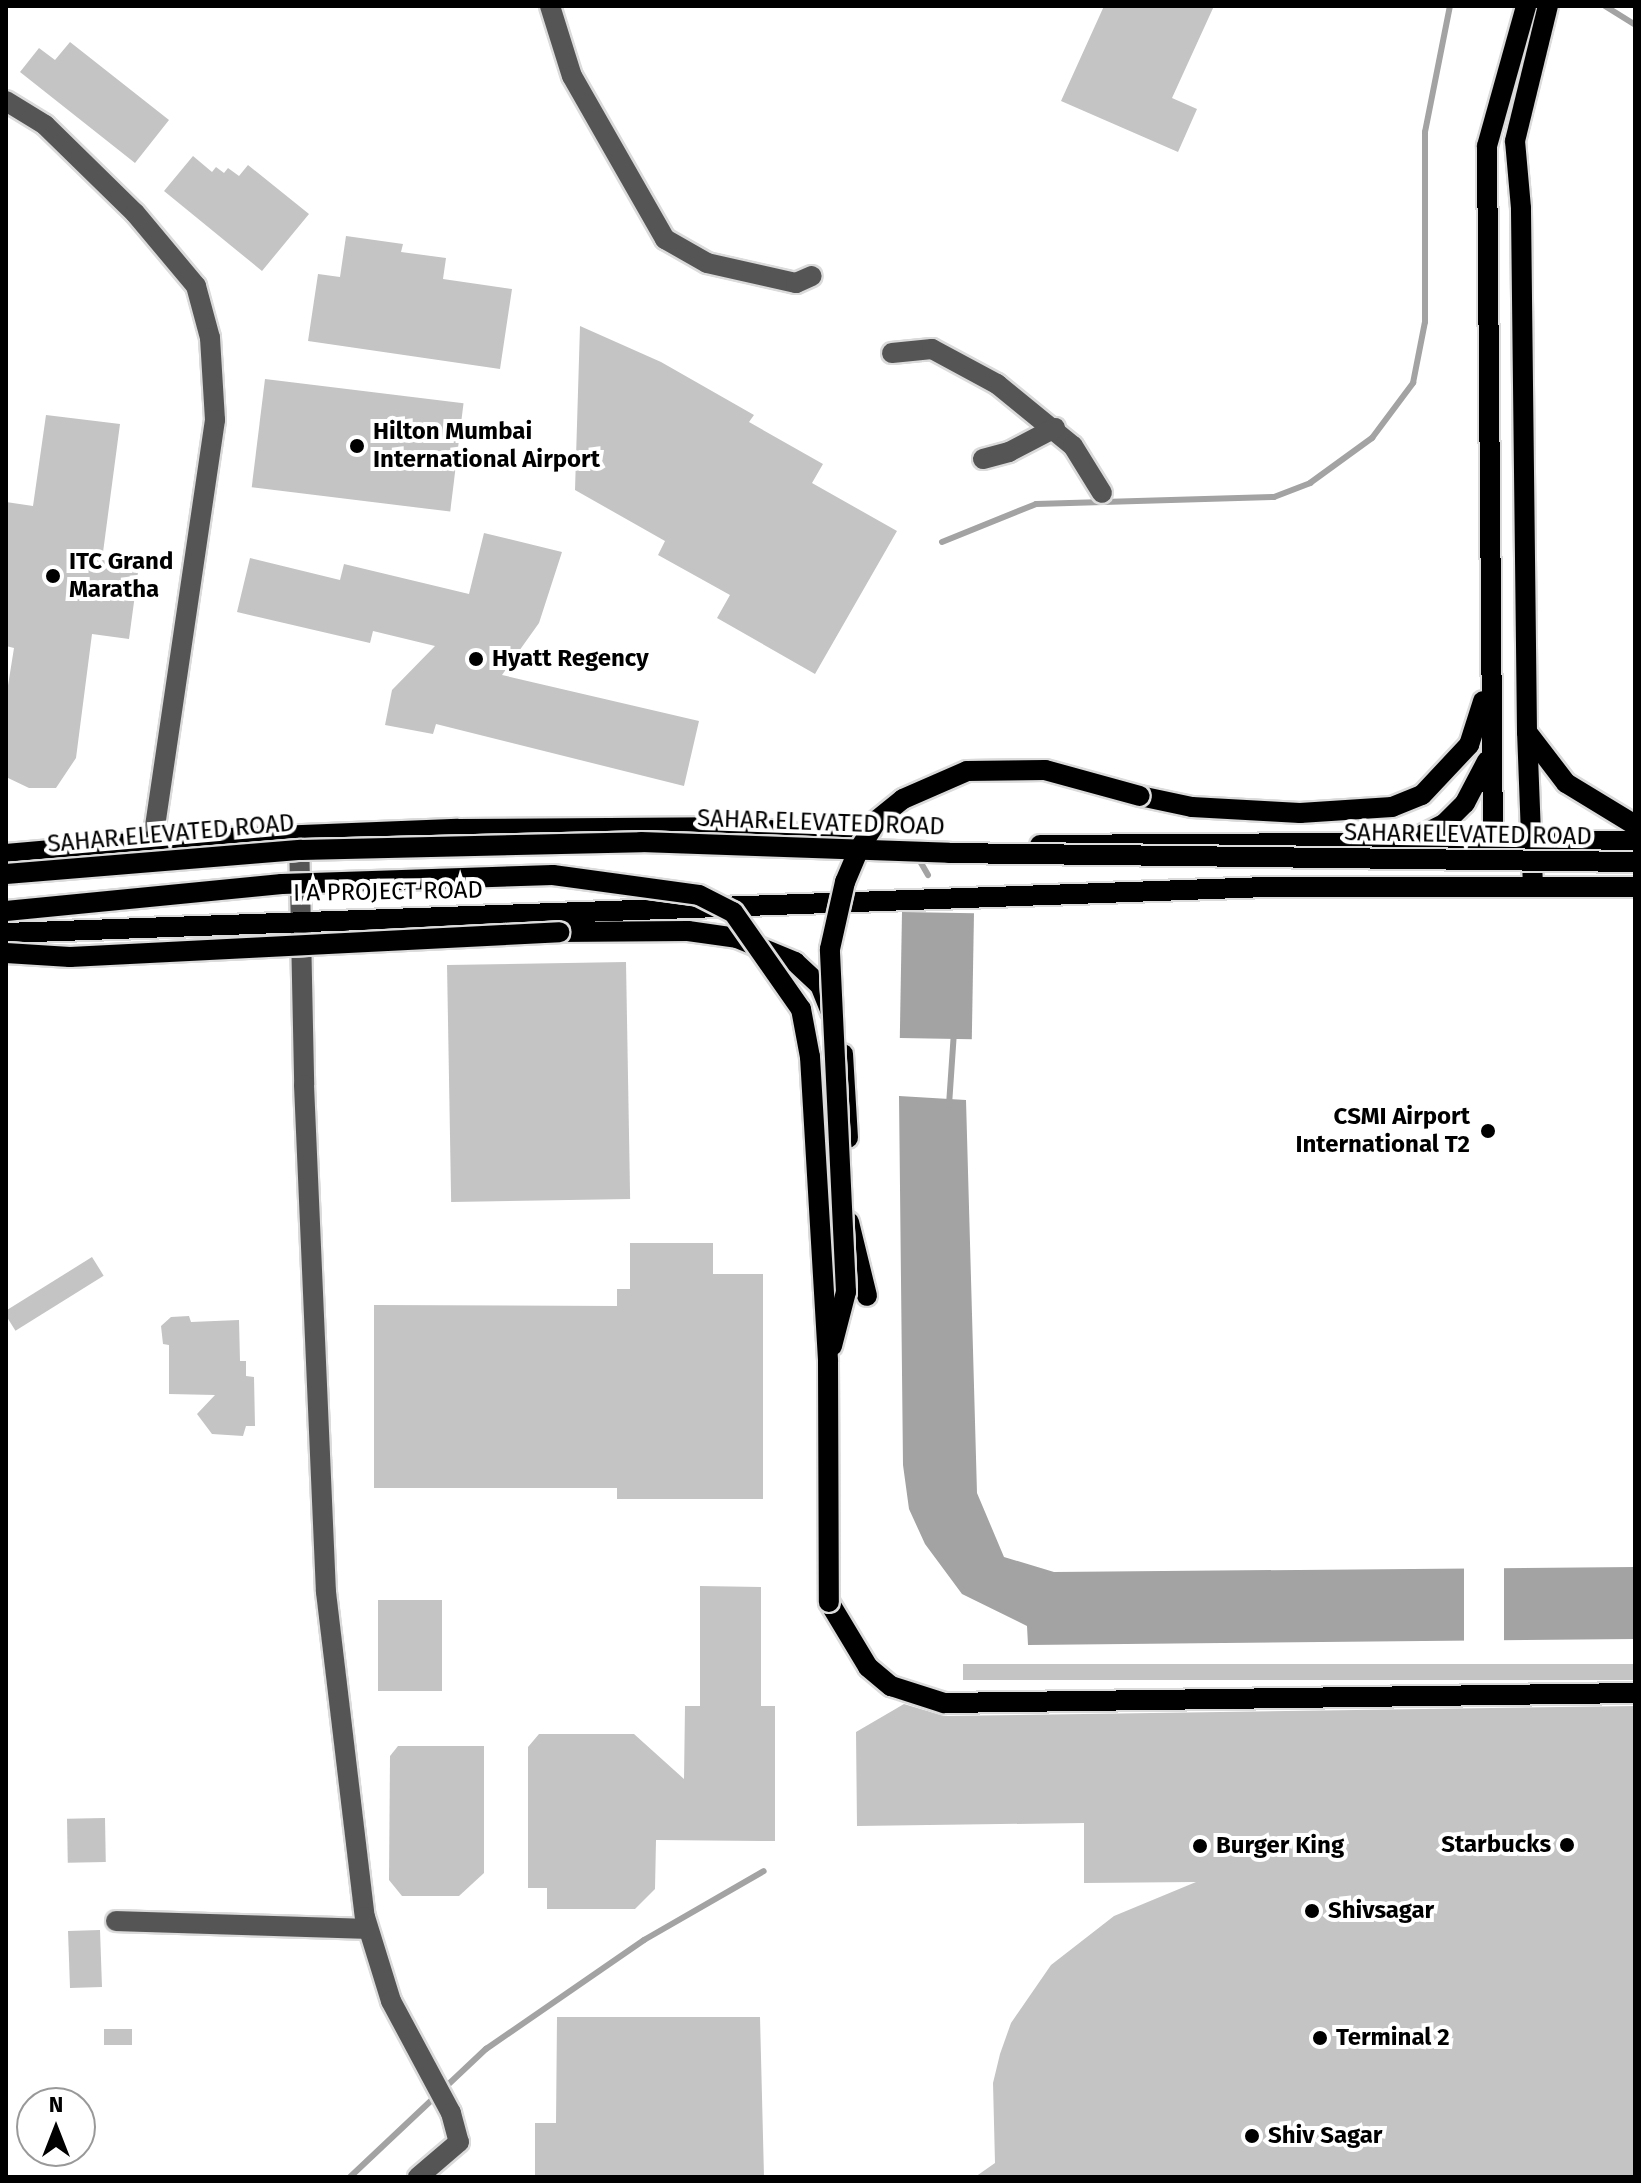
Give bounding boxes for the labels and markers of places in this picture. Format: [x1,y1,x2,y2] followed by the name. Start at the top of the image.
[373,418,600,474] place label: Hilton Mumbai International Airport
[348,437,366,455] marker: Hilton Mumbai International Airport
[69,548,173,604] place label: ITC Grand Maratha
[44,567,62,585] marker: ITC Grand Maratha
[492,645,649,673] place label: Hyatt Regency
[467,650,485,668] marker: Hyatt Regency
[1295,1103,1470,1159] place label: CSMI Airport International T2
[1477,1120,1499,1142] marker: CSMI Airport International T2
[1441,1831,1551,1859] place label: Starbucks
[1216,1832,1344,1860] place label: Burger King
[1558,1836,1576,1854] marker: Starbucks
[1191,1837,1209,1855] marker: Burger King
[1328,1897,1434,1925] place label: Shivsagar
[1303,1902,1321,1920] marker: Shivsagar
[1336,2024,1450,2052] place label: Terminal 2
[1311,2029,1329,2047] marker: Terminal 2
[1268,2122,1382,2150] place label: Shiv Sagar
[1243,2127,1261,2145] marker: Shiv Sagar

